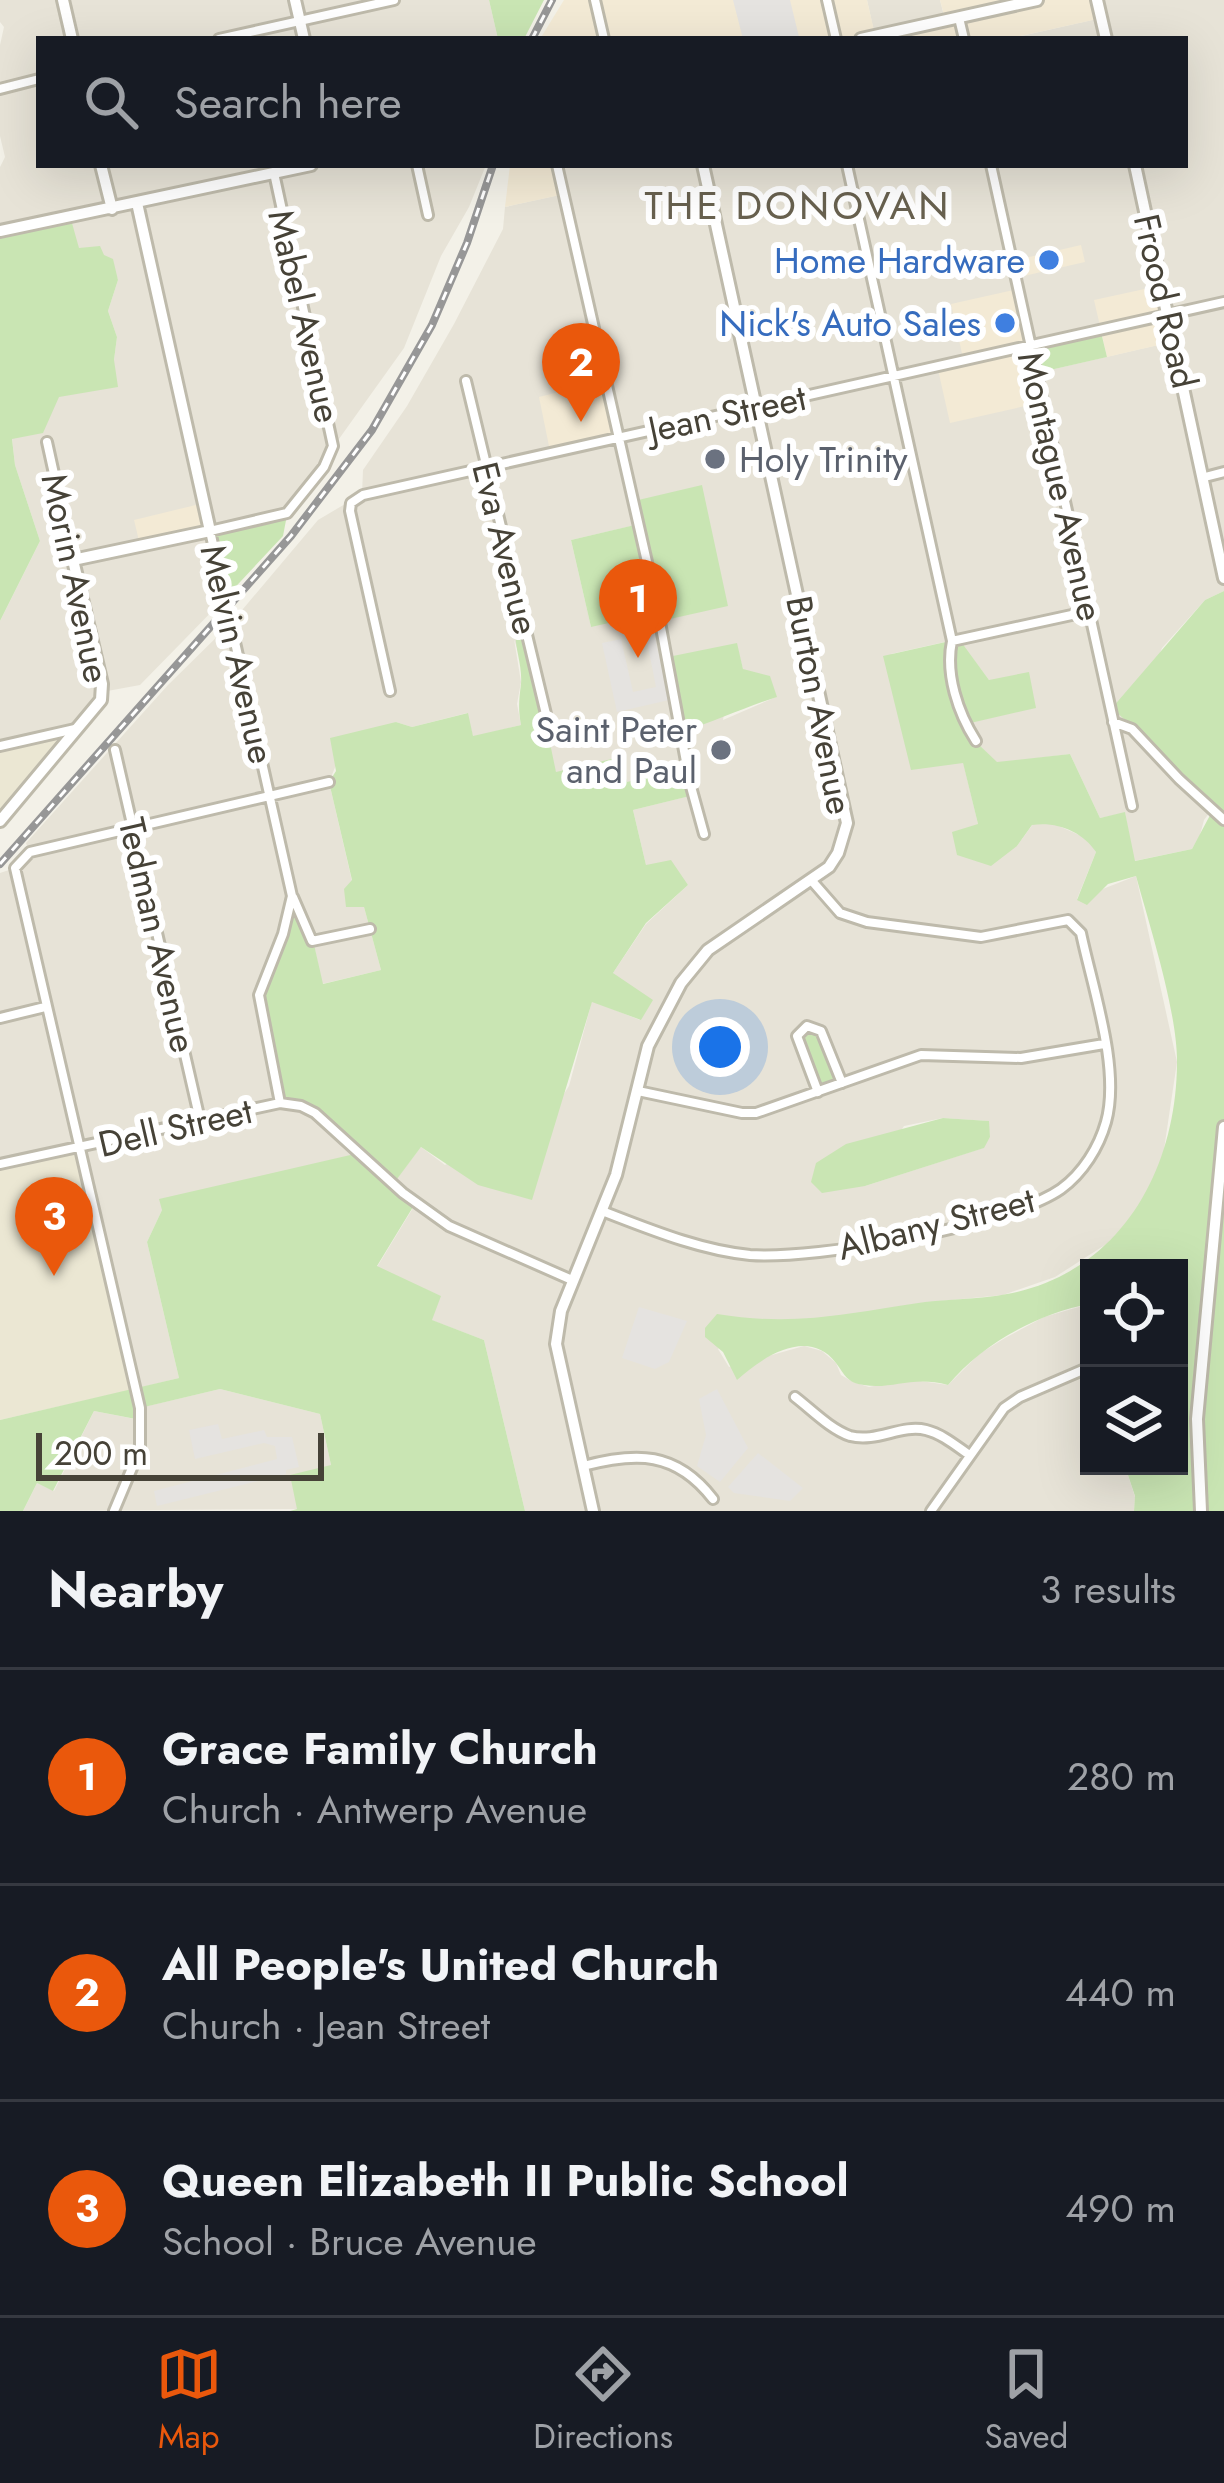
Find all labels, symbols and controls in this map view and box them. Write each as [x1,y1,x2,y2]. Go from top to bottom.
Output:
search box [36,36,1188,168]
icon: search [78,69,144,135]
text: Search here [174,70,402,135]
district label: THE DONOVAN [644,177,952,234]
street label: Mabel Avenue [255,205,355,427]
street label: Frood Road [1121,209,1211,393]
place label: Home Hardware [774,234,1025,286]
marker: Home Hardware [1036,247,1062,273]
place label: Nick's Auto Sales [719,297,981,349]
marker: Nick's Auto Sales [992,310,1018,336]
pin: 2 [542,323,620,422]
street label: Montague Avenue [1005,346,1117,626]
street label: Jean Street [639,371,811,456]
place label: Holy Trinity [739,433,908,485]
marker: Holy Trinity [702,446,728,472]
street label: Eva Avenue [459,456,553,640]
street label: Morin Avenue [28,469,124,687]
street label: Melvin Avenue [188,539,288,769]
pin: 1 [599,559,677,658]
street label: Burton Avenue [773,591,867,819]
place label: Saint Peter and Paul [536,703,698,796]
marker: Saint Peter and Paul [708,737,734,763]
street label: Tedman Avenue [106,813,210,1057]
your location [690,1017,750,1077]
street label: Dell Street [93,1084,257,1170]
street label: Albany Street [832,1173,1040,1273]
pin: 3 [15,1177,93,1276]
map controls [1080,1259,1188,1475]
button: locate [1080,1259,1188,1367]
button: layers [1080,1367,1188,1475]
scale bar [36,1427,324,1480]
text: 200 m [54,1430,148,1477]
text: Nearby [48,1552,223,1626]
text: 3 results [1040,1561,1176,1618]
text: Grace Family Church [162,1716,598,1781]
text: 1 [77,1748,97,1805]
text: 280 m [1067,1748,1176,1805]
text: Church · Antwerp Avenue [162,1781,587,1838]
text: All People's United Church [162,1932,719,1997]
text: 2 [74,1964,100,2021]
text: 440 m [1065,1964,1176,2021]
text: Church · Jean Street [162,1997,490,2054]
text: Queen Elizabeth II Public School [162,2148,849,2213]
text: 3 [75,2180,99,2237]
text: 490 m [1065,2180,1176,2237]
text: School · Bruce Avenue [162,2213,537,2270]
tab: Map [156,2341,222,2460]
tab: Directions [533,2341,673,2460]
tab: Saved [985,2341,1068,2460]

